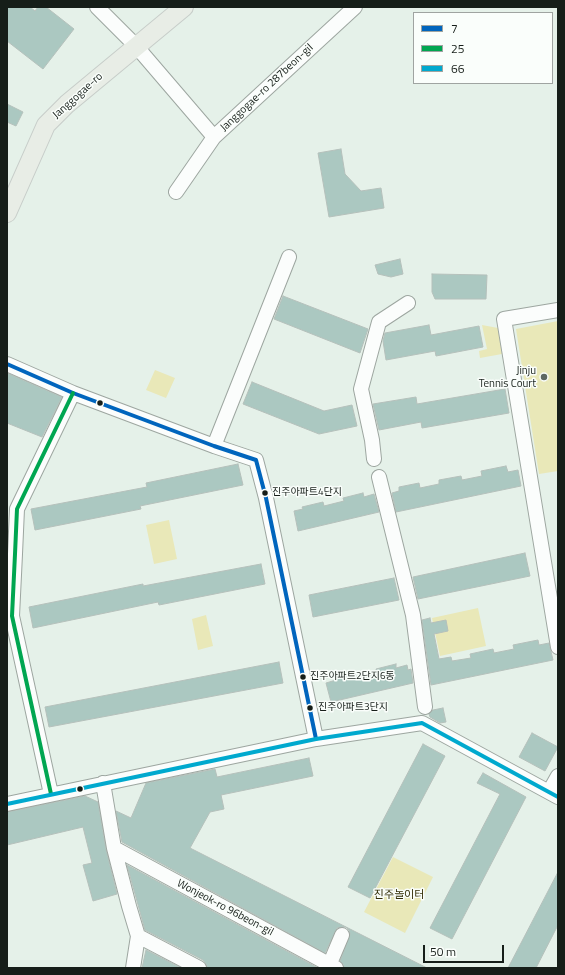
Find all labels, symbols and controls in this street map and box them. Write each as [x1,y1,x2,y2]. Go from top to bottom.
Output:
legend [413,12,553,84]
text: 7 [451,19,458,38]
text: 25 [451,39,464,58]
street label: Janggogae-ro 287beon-gil [218,42,316,134]
text: 66 [451,59,464,78]
street label: Janggogae-ro [50,70,106,122]
place label: Jinju Tennis Court [479,364,536,390]
marker: Jinju Tennis Court [539,372,549,382]
unlabelled marker [95,398,105,408]
place label: 진주아파트4단지 [272,487,342,499]
marker: 진주아파트4단지 [260,488,270,498]
place label: 진주아파트2단지6동 [310,671,395,683]
marker: 진주아파트2단지6동 [298,672,308,682]
place label: 진주아파트3단지 [318,702,388,714]
marker: 진주아파트3단지 [305,703,315,713]
unlabelled marker [75,784,85,794]
street label: Wonjeok-ro 96beon-gil [174,877,276,939]
park label: 진주놀이터 [374,888,424,902]
scale bar [425,937,506,963]
text: 50 m [430,942,456,961]

